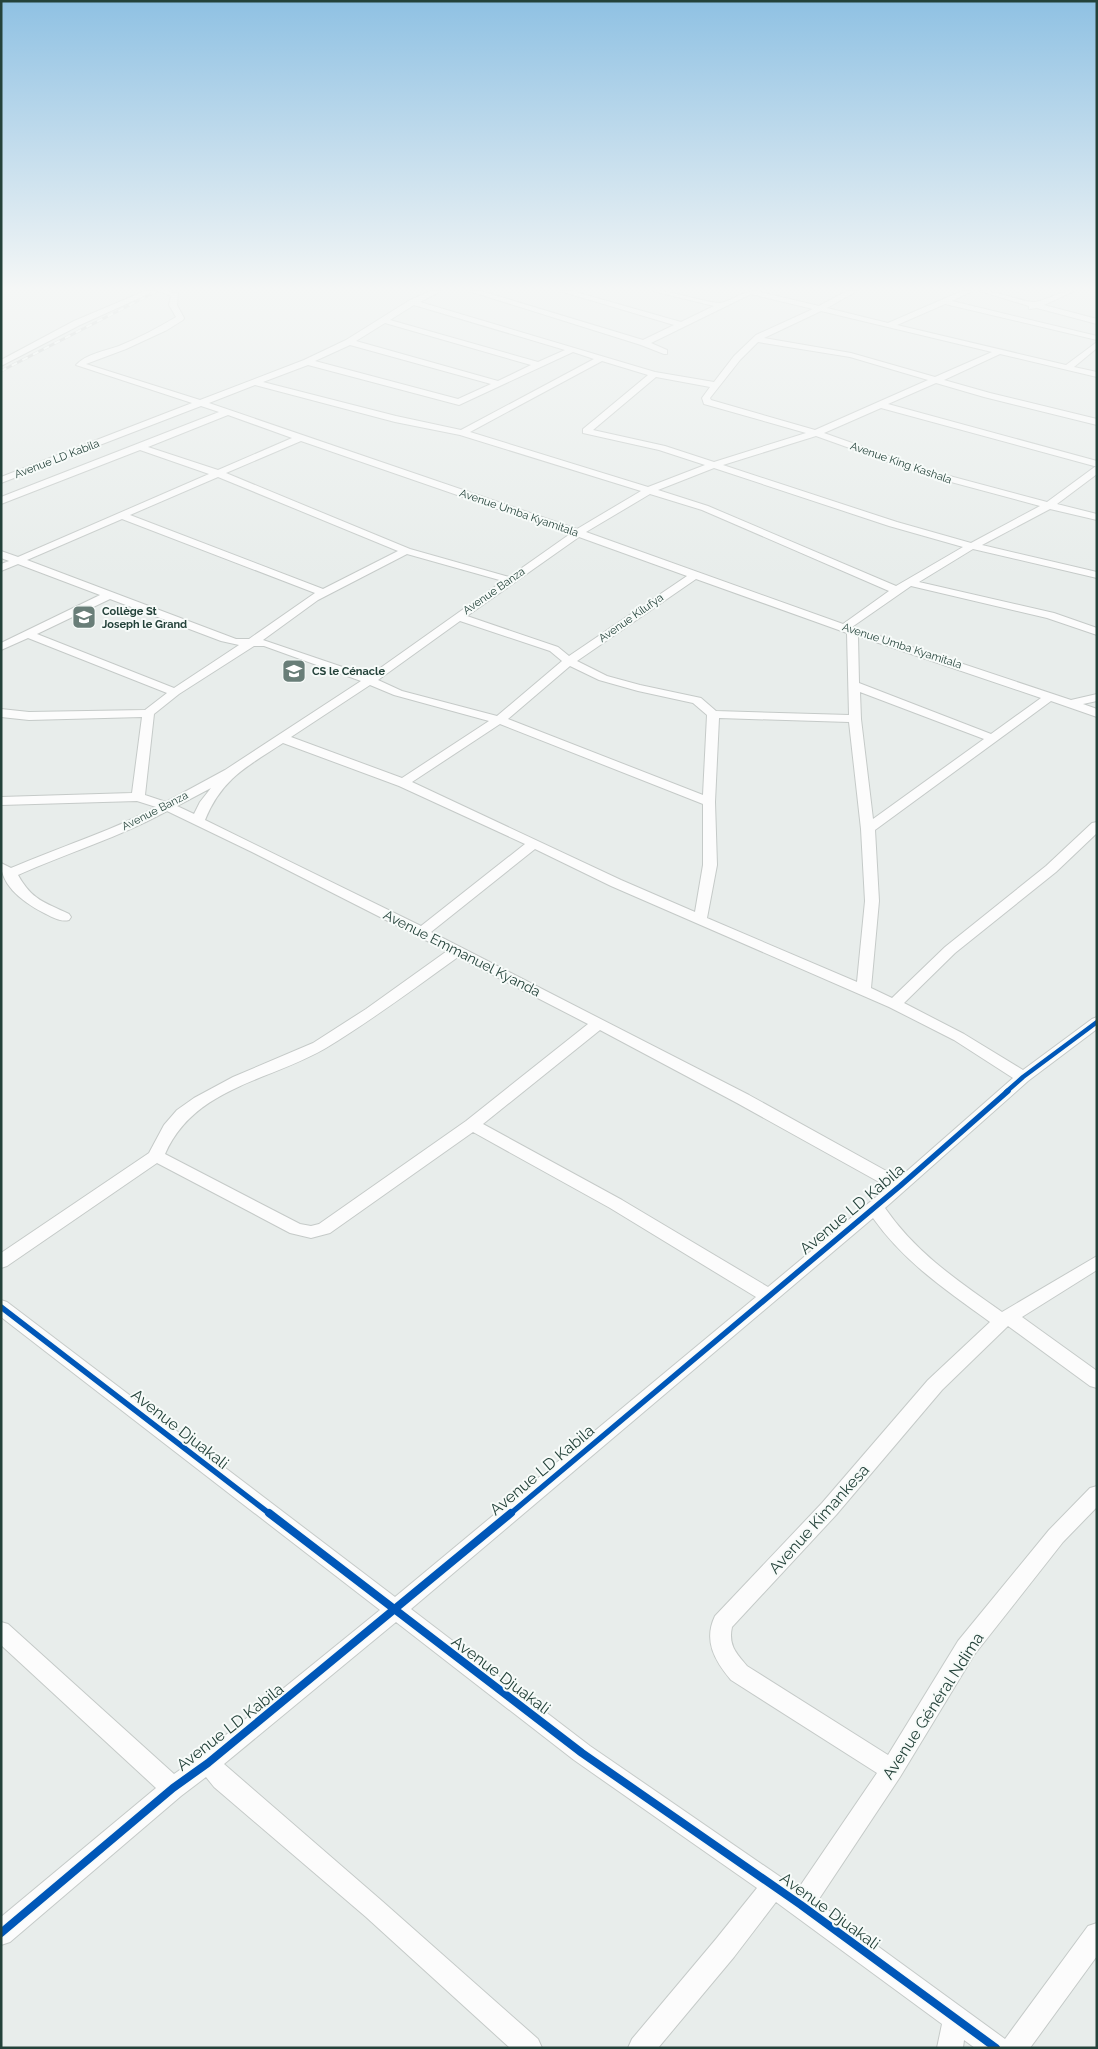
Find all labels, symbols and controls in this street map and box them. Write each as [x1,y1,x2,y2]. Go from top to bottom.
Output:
street label: Avenue LD Kabila [13,437,101,481]
street label: Avenue King Kashala [848,439,954,487]
street label: Avenue Umba Kyamitala [458,487,580,539]
street label: Avenue Banza [461,565,527,617]
street label: Avenue Kilufya [596,591,666,645]
school or university icon: Collège St Joseph le Grand [71,604,97,630]
place label: Collège St Joseph le Grand [102,605,187,631]
street label: Avenue Umba Kyamitala [841,621,963,671]
school or university icon: CS le Cénacle [281,658,307,684]
place label: CS le Cénacle [312,665,385,678]
street label: Avenue Banza [120,789,190,833]
street label: Avenue Emmanuel Kyanda [381,906,543,1000]
street label: Avenue LD Kabila [796,1160,908,1258]
street label: Avenue Djuakali [127,1385,233,1473]
street label: Avenue LD Kabila [486,1421,598,1519]
street label: Avenue Kimankesa [765,1460,873,1578]
street label: Avenue Général Ndima [878,1629,988,1783]
street label: Avenue Djuakali [448,1632,554,1718]
street label: Avenue LD Kabila [173,1679,287,1775]
street label: Avenue Djuakali [776,1868,884,1954]

